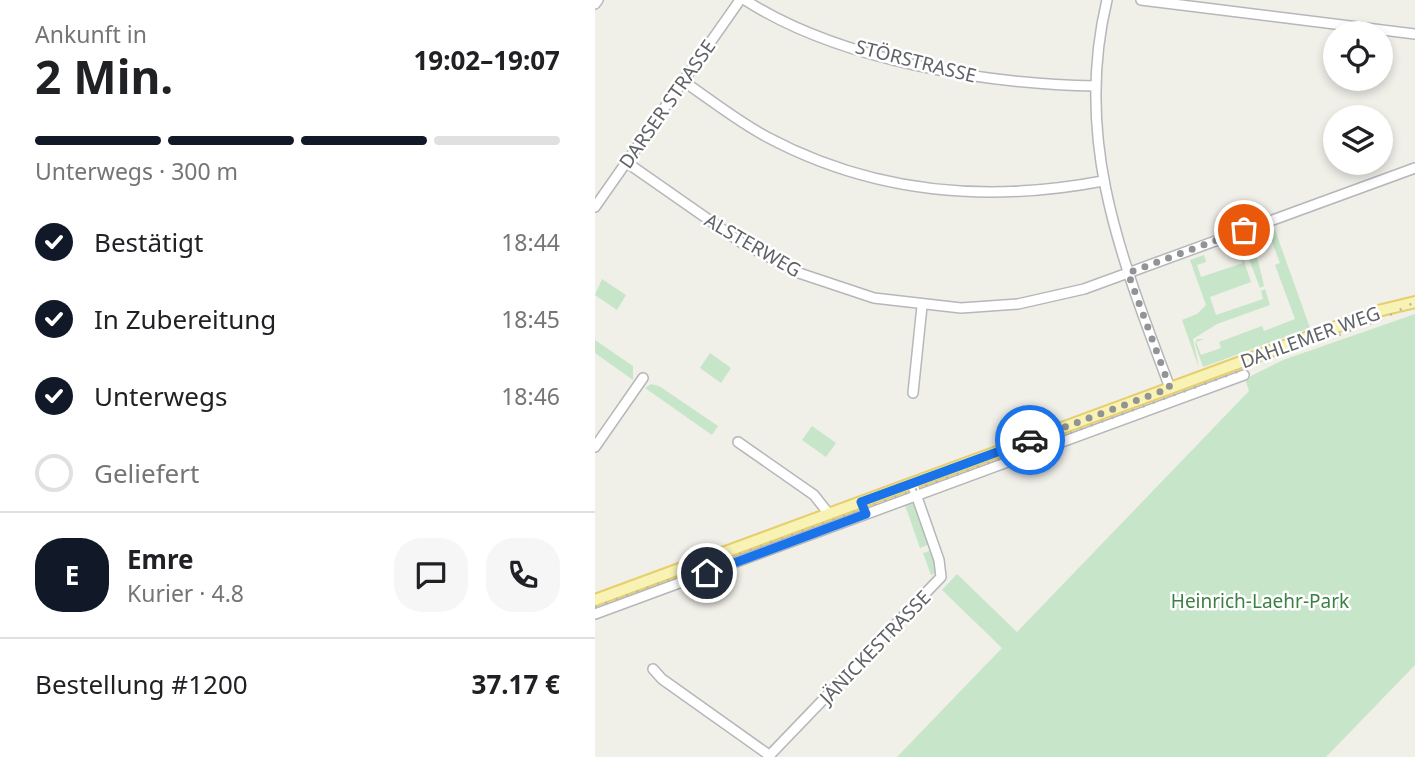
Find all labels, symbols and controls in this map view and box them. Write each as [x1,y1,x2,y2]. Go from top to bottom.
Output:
text: Ankunft in [35,18,147,50]
map controls [1323,21,1393,175]
button: locate [1323,21,1393,91]
street label: STÖRSTRASSE [853,33,979,89]
street label: DARSER STRASSE [613,34,721,174]
text: 19:02–19:07 [413,42,560,78]
text: 2 Min. [35,45,173,107]
button: layers [1323,105,1393,175]
text: Unterwegs · 300 m [35,155,238,187]
pin [1214,200,1274,260]
street label: ALSTERWEG [700,207,806,283]
icon: bag [1225,211,1263,249]
icon: check [35,223,73,261]
text: Bestätigt [94,224,203,260]
text: 18:44 [501,226,560,258]
icon: check [35,300,73,338]
street label: DAHLEMER WEG [1237,300,1383,374]
text: In Zubereitung [94,301,276,337]
text: 18:45 [501,303,560,335]
icon: check [35,377,73,415]
text: Unterwegs [94,378,227,414]
text: 18:46 [501,380,560,412]
courier [995,405,1065,475]
icon: car [1011,421,1049,459]
text: Geliefert [94,455,199,491]
button: chat [394,538,468,612]
button: phone [486,538,560,612]
text: Emre [127,541,194,577]
pin [677,543,737,603]
icon: home [688,554,726,592]
text: E [65,557,79,593]
text: Kurier · 4.8 [127,577,244,609]
street label: JÄNICKESTRASSE [813,584,936,711]
park label: Heinrich-Laehr-Park [1171,588,1349,614]
text: Bestellung #1200 [35,666,248,702]
text: 37.17 € [472,666,560,702]

